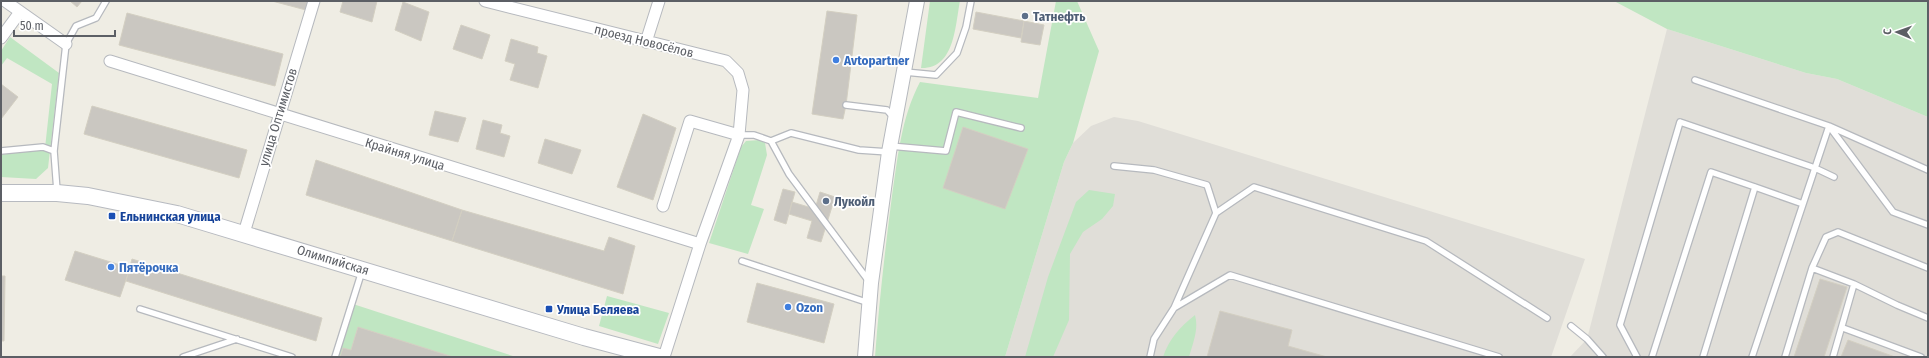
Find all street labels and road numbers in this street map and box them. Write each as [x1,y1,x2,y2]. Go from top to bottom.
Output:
street label: проезд Новосёлов [593,21,695,61]
street label: улица Оптимистов [256,66,300,168]
street label: Крайняя улица [363,135,447,173]
street label: Олимпийская [295,242,371,278]

